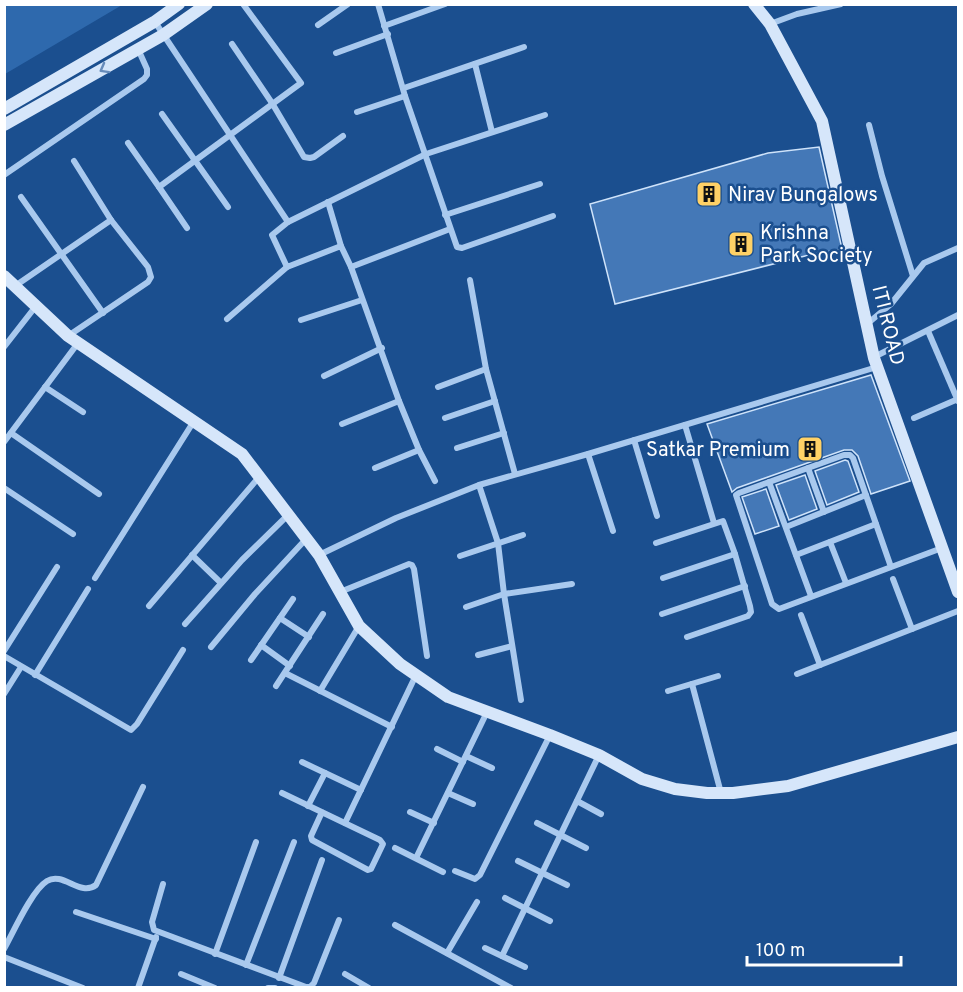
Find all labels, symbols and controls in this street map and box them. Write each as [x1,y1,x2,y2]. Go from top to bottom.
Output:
one-way arrow [100,62,110,73]
building icon: Nirav Bungalows [694,179,724,209]
place label: Nirav Bungalows [728,183,878,209]
place label: Krishna Park Society [760,221,873,270]
building icon: Krishna Park Society [726,229,756,259]
street label: ITI ROAD [865,283,910,368]
building icon: Satkar Premium [795,434,825,464]
place label: Satkar Premium [646,438,790,464]
scale bar [747,929,902,967]
text: 100 m [756,940,805,963]

